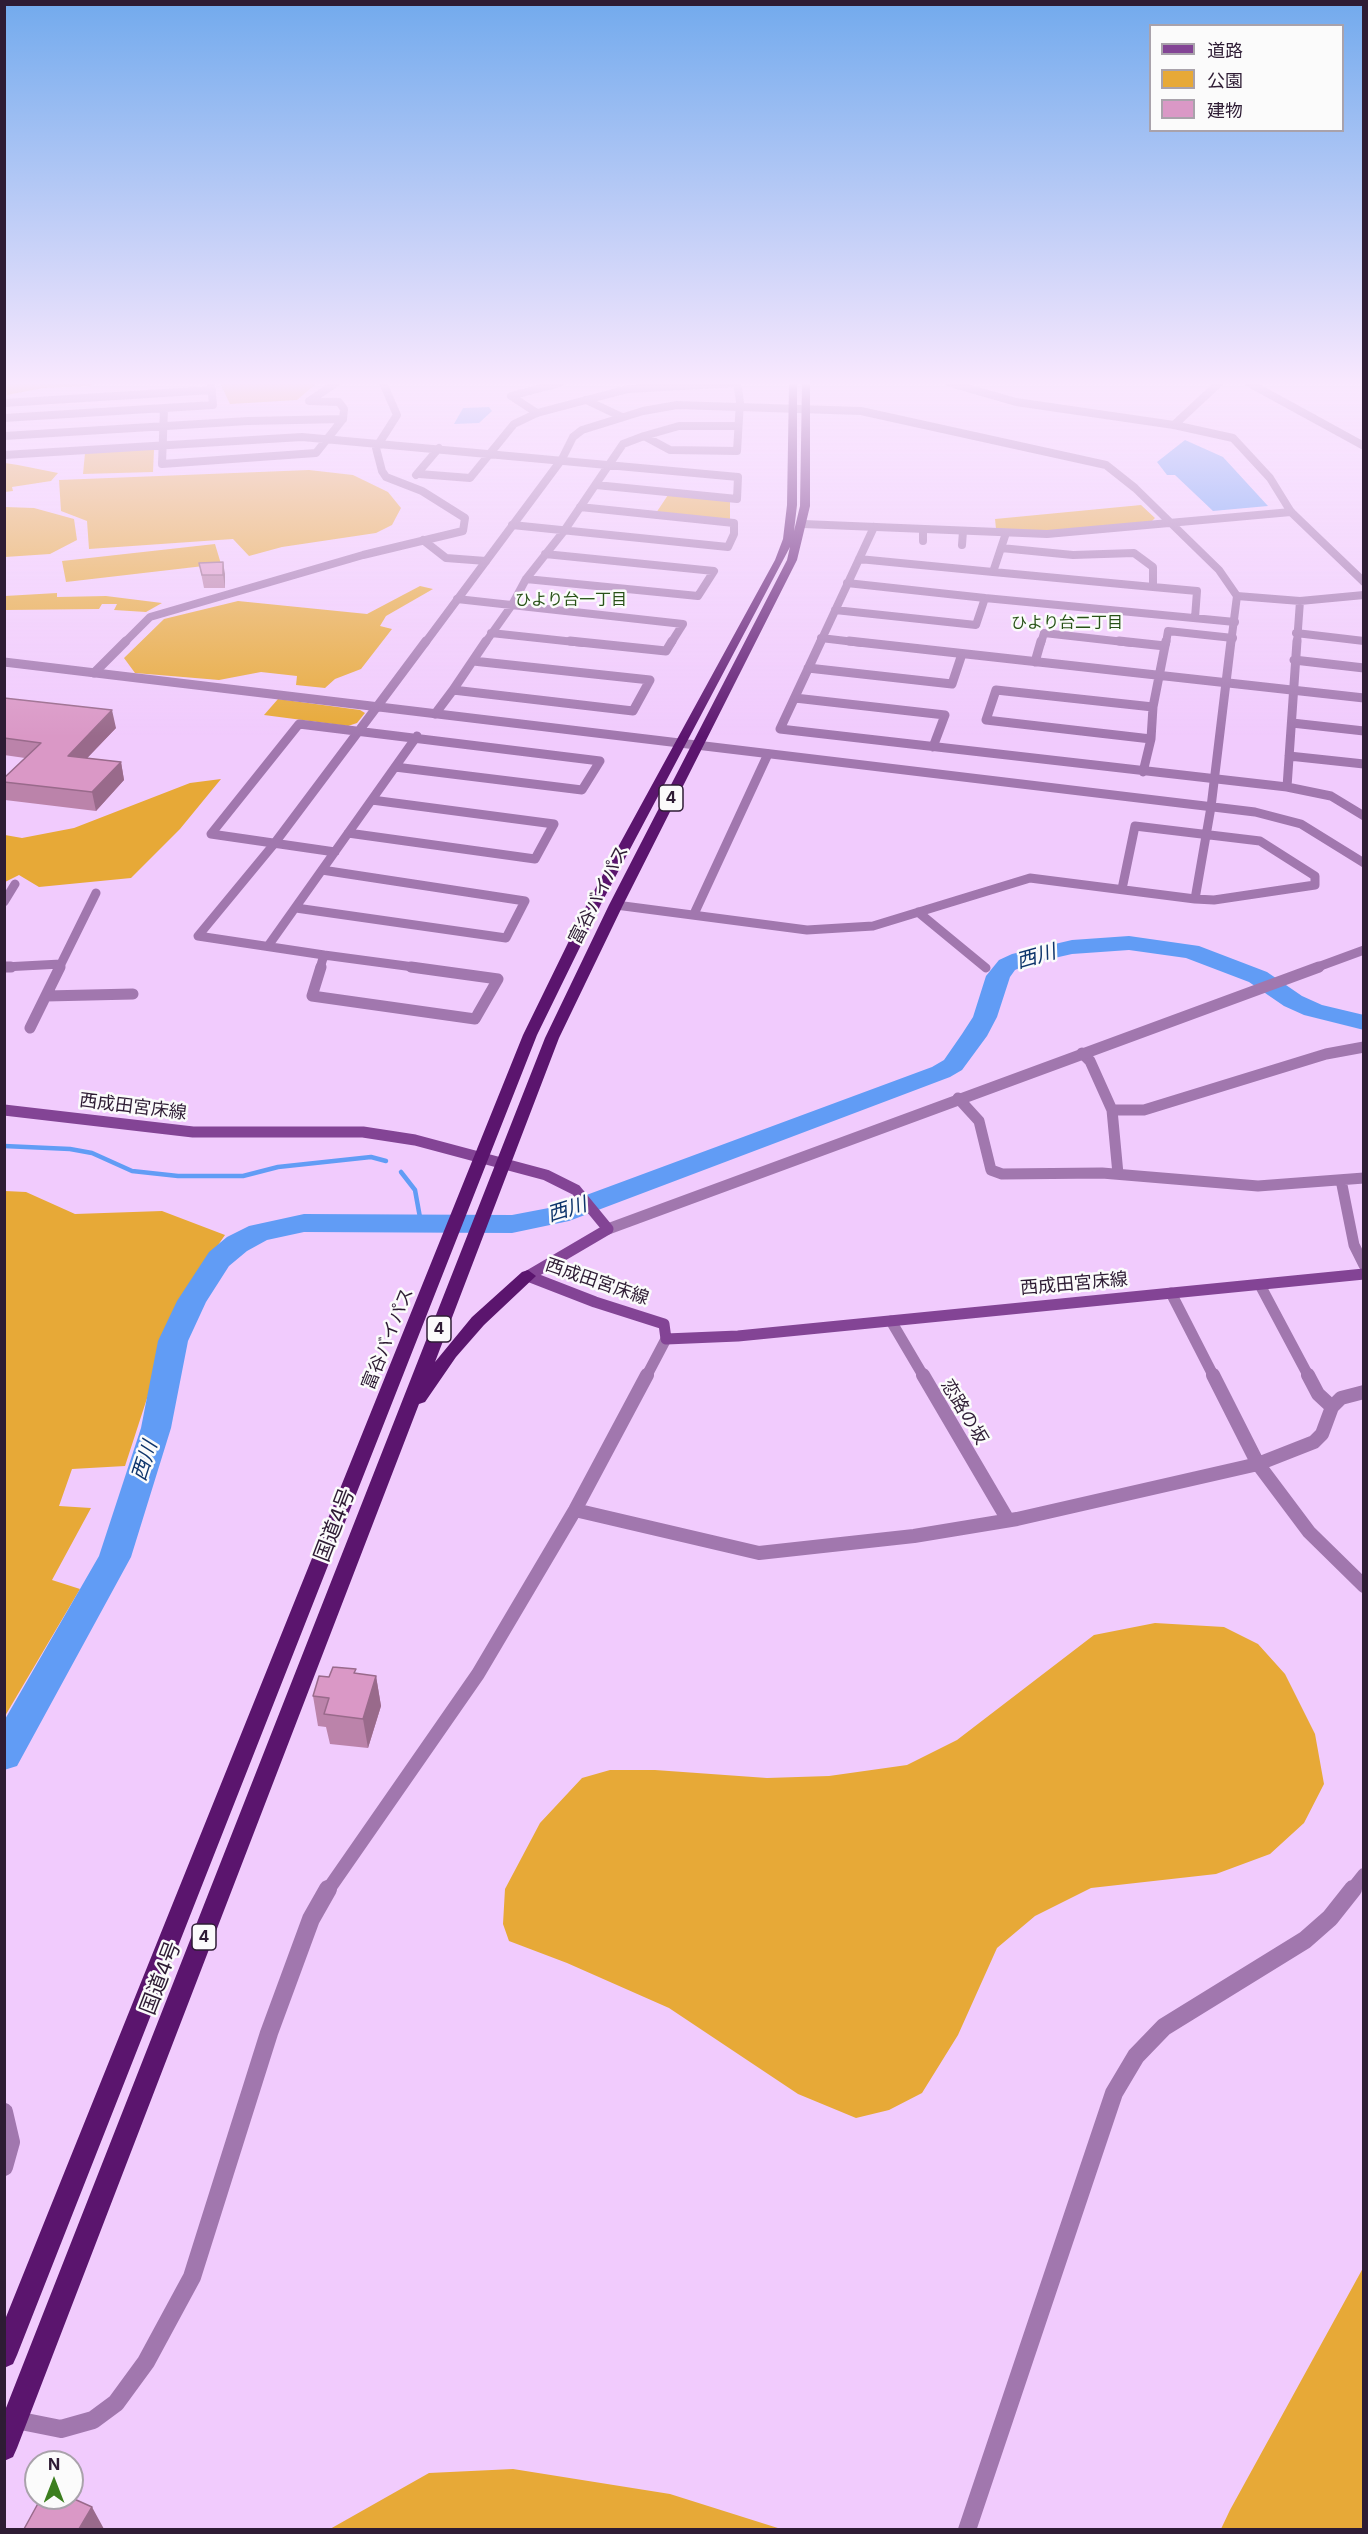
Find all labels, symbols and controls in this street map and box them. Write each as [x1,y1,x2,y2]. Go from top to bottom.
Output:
legend [1149,24,1344,132]
text: 道路 [1207,40,1243,61]
text: 公園 [1207,70,1243,91]
text: 建物 [1207,100,1243,121]
district label: ひより台一丁目 [515,590,627,610]
district label: ひより台二丁目 [1011,613,1123,633]
road number: 4 [659,785,683,811]
street label: 富谷バイパス [565,842,633,948]
water label: 西川 [1013,940,1059,974]
street label: 西成田宮床線 [78,1090,188,1124]
water label: 西川 [544,1193,590,1227]
street label: 西成田宮床線 [542,1254,652,1310]
street label: 西成田宮床線 [1019,1269,1129,1299]
street label: 富谷バイパス [358,1285,418,1393]
road number: 4 [427,1316,451,1342]
street label: 恋路の坂 [936,1376,992,1448]
water label: 西川 [127,1438,163,1484]
street label: 国道4号 [310,1485,360,1565]
road number: 4 [192,1924,216,1950]
street label: 国道4号 [136,1938,186,2018]
north arrow [24,2450,84,2510]
text: N [48,2454,60,2474]

